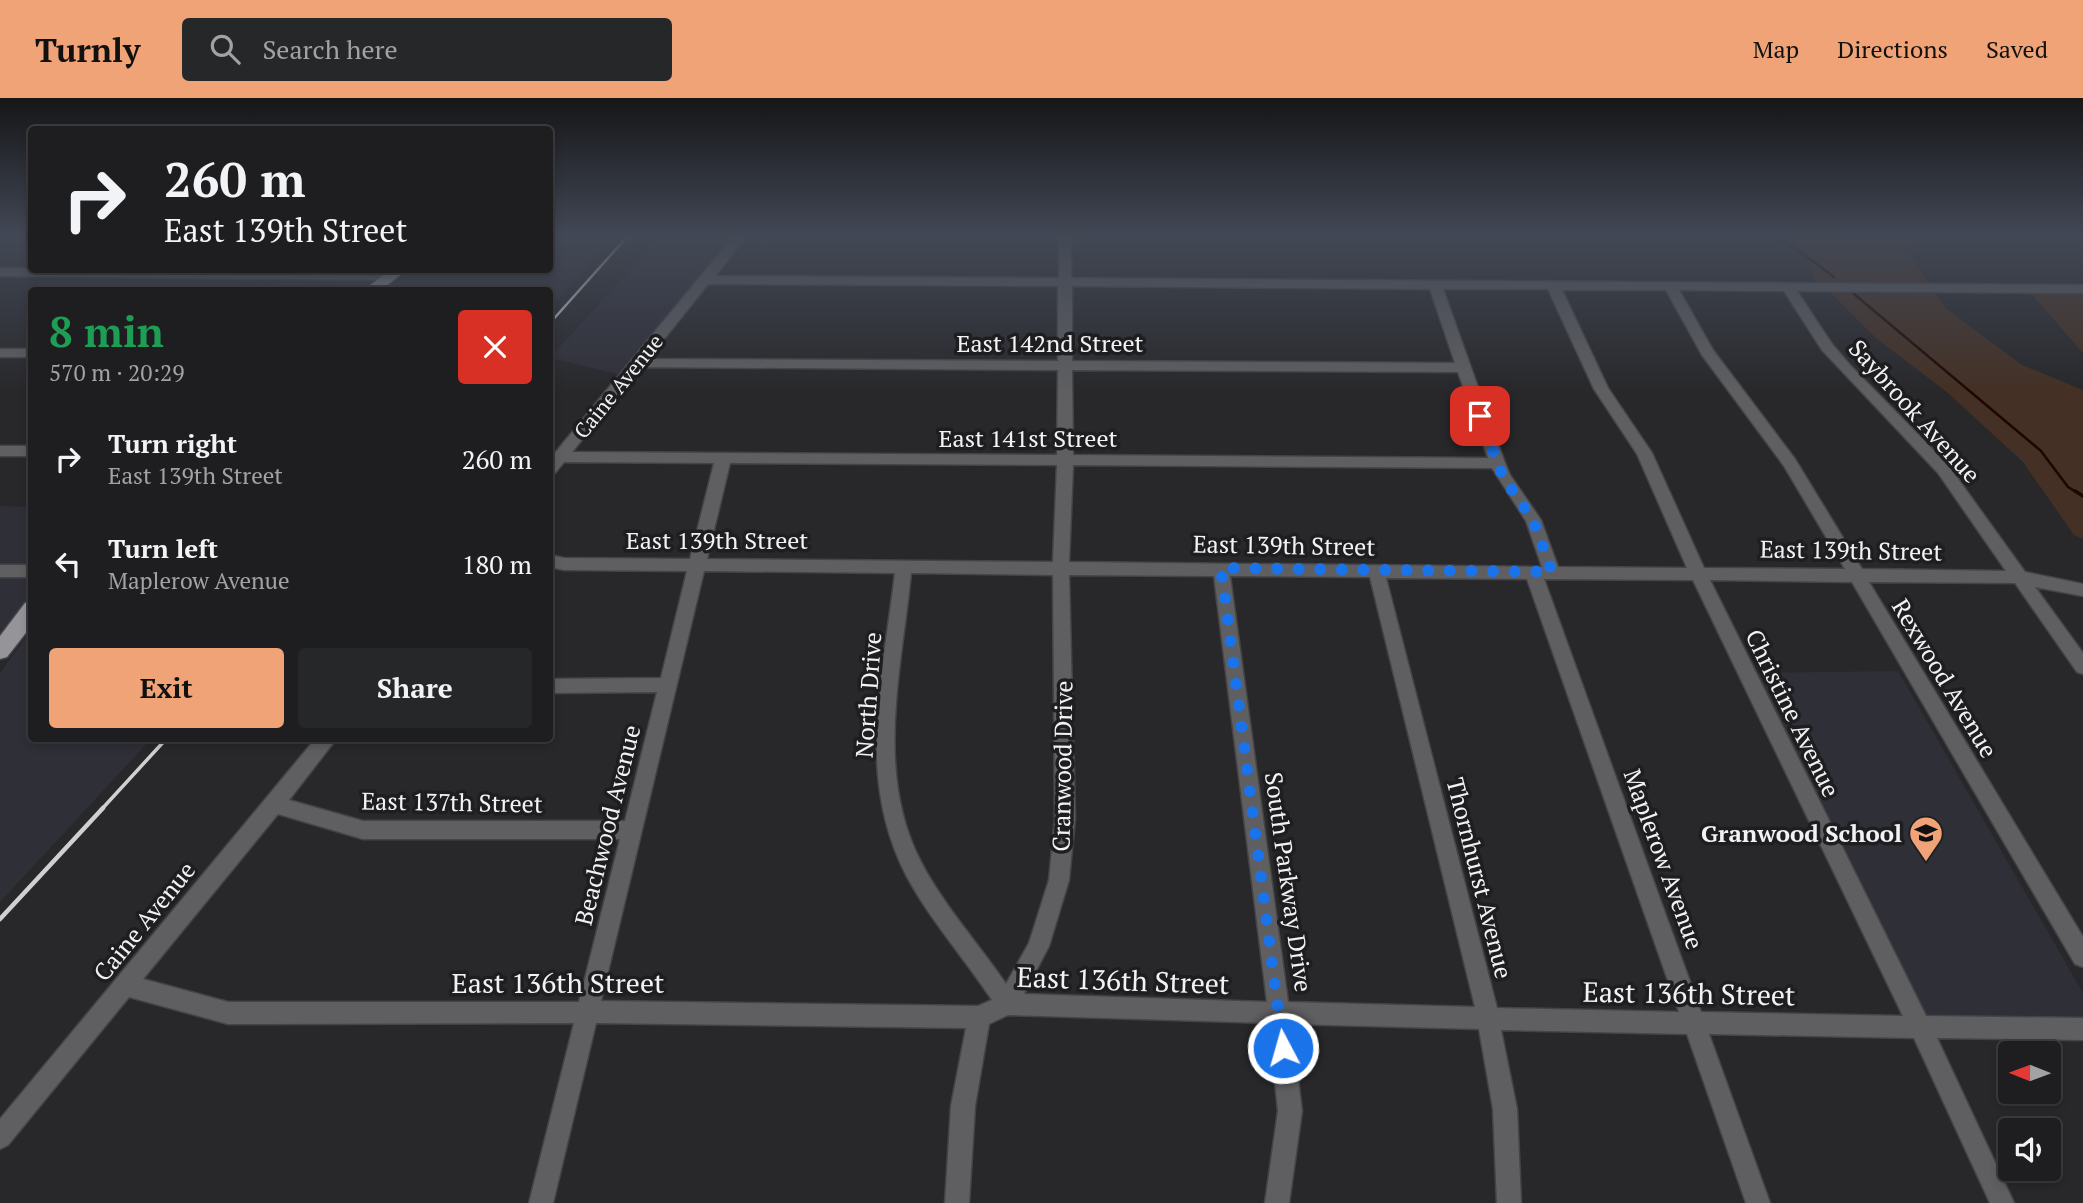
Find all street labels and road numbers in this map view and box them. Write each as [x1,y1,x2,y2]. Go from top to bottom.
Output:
street label: East 142nd Street [956,327,1144,359]
street label: Caine Avenue [567,328,669,444]
street label: Saybrook Avenue [1842,333,1988,489]
street label: East 141st Street [939,422,1117,454]
street label: East 139th Street [626,524,808,556]
street label: East 139th Street [1193,527,1376,563]
street label: East 139th Street [1760,532,1943,568]
street label: Rexwood Avenue [1885,593,2005,763]
street label: Christine Avenue [1739,624,1847,802]
street label: North Drive [848,631,888,759]
street label: Cranwood Drive [1045,680,1079,852]
street label: Beachwood Avenue [567,722,647,928]
street label: Maplerow Avenue [1617,765,1711,953]
street label: South Parkway Drive [1258,770,1320,994]
street label: Thornhurst Avenue [1440,774,1520,982]
street label: East 137th Street [361,784,543,820]
street label: Caine Avenue [86,855,202,987]
street label: East 136th Street [1016,958,1231,1002]
street label: East 136th Street [452,964,665,1001]
street label: East 136th Street [1582,973,1796,1013]

